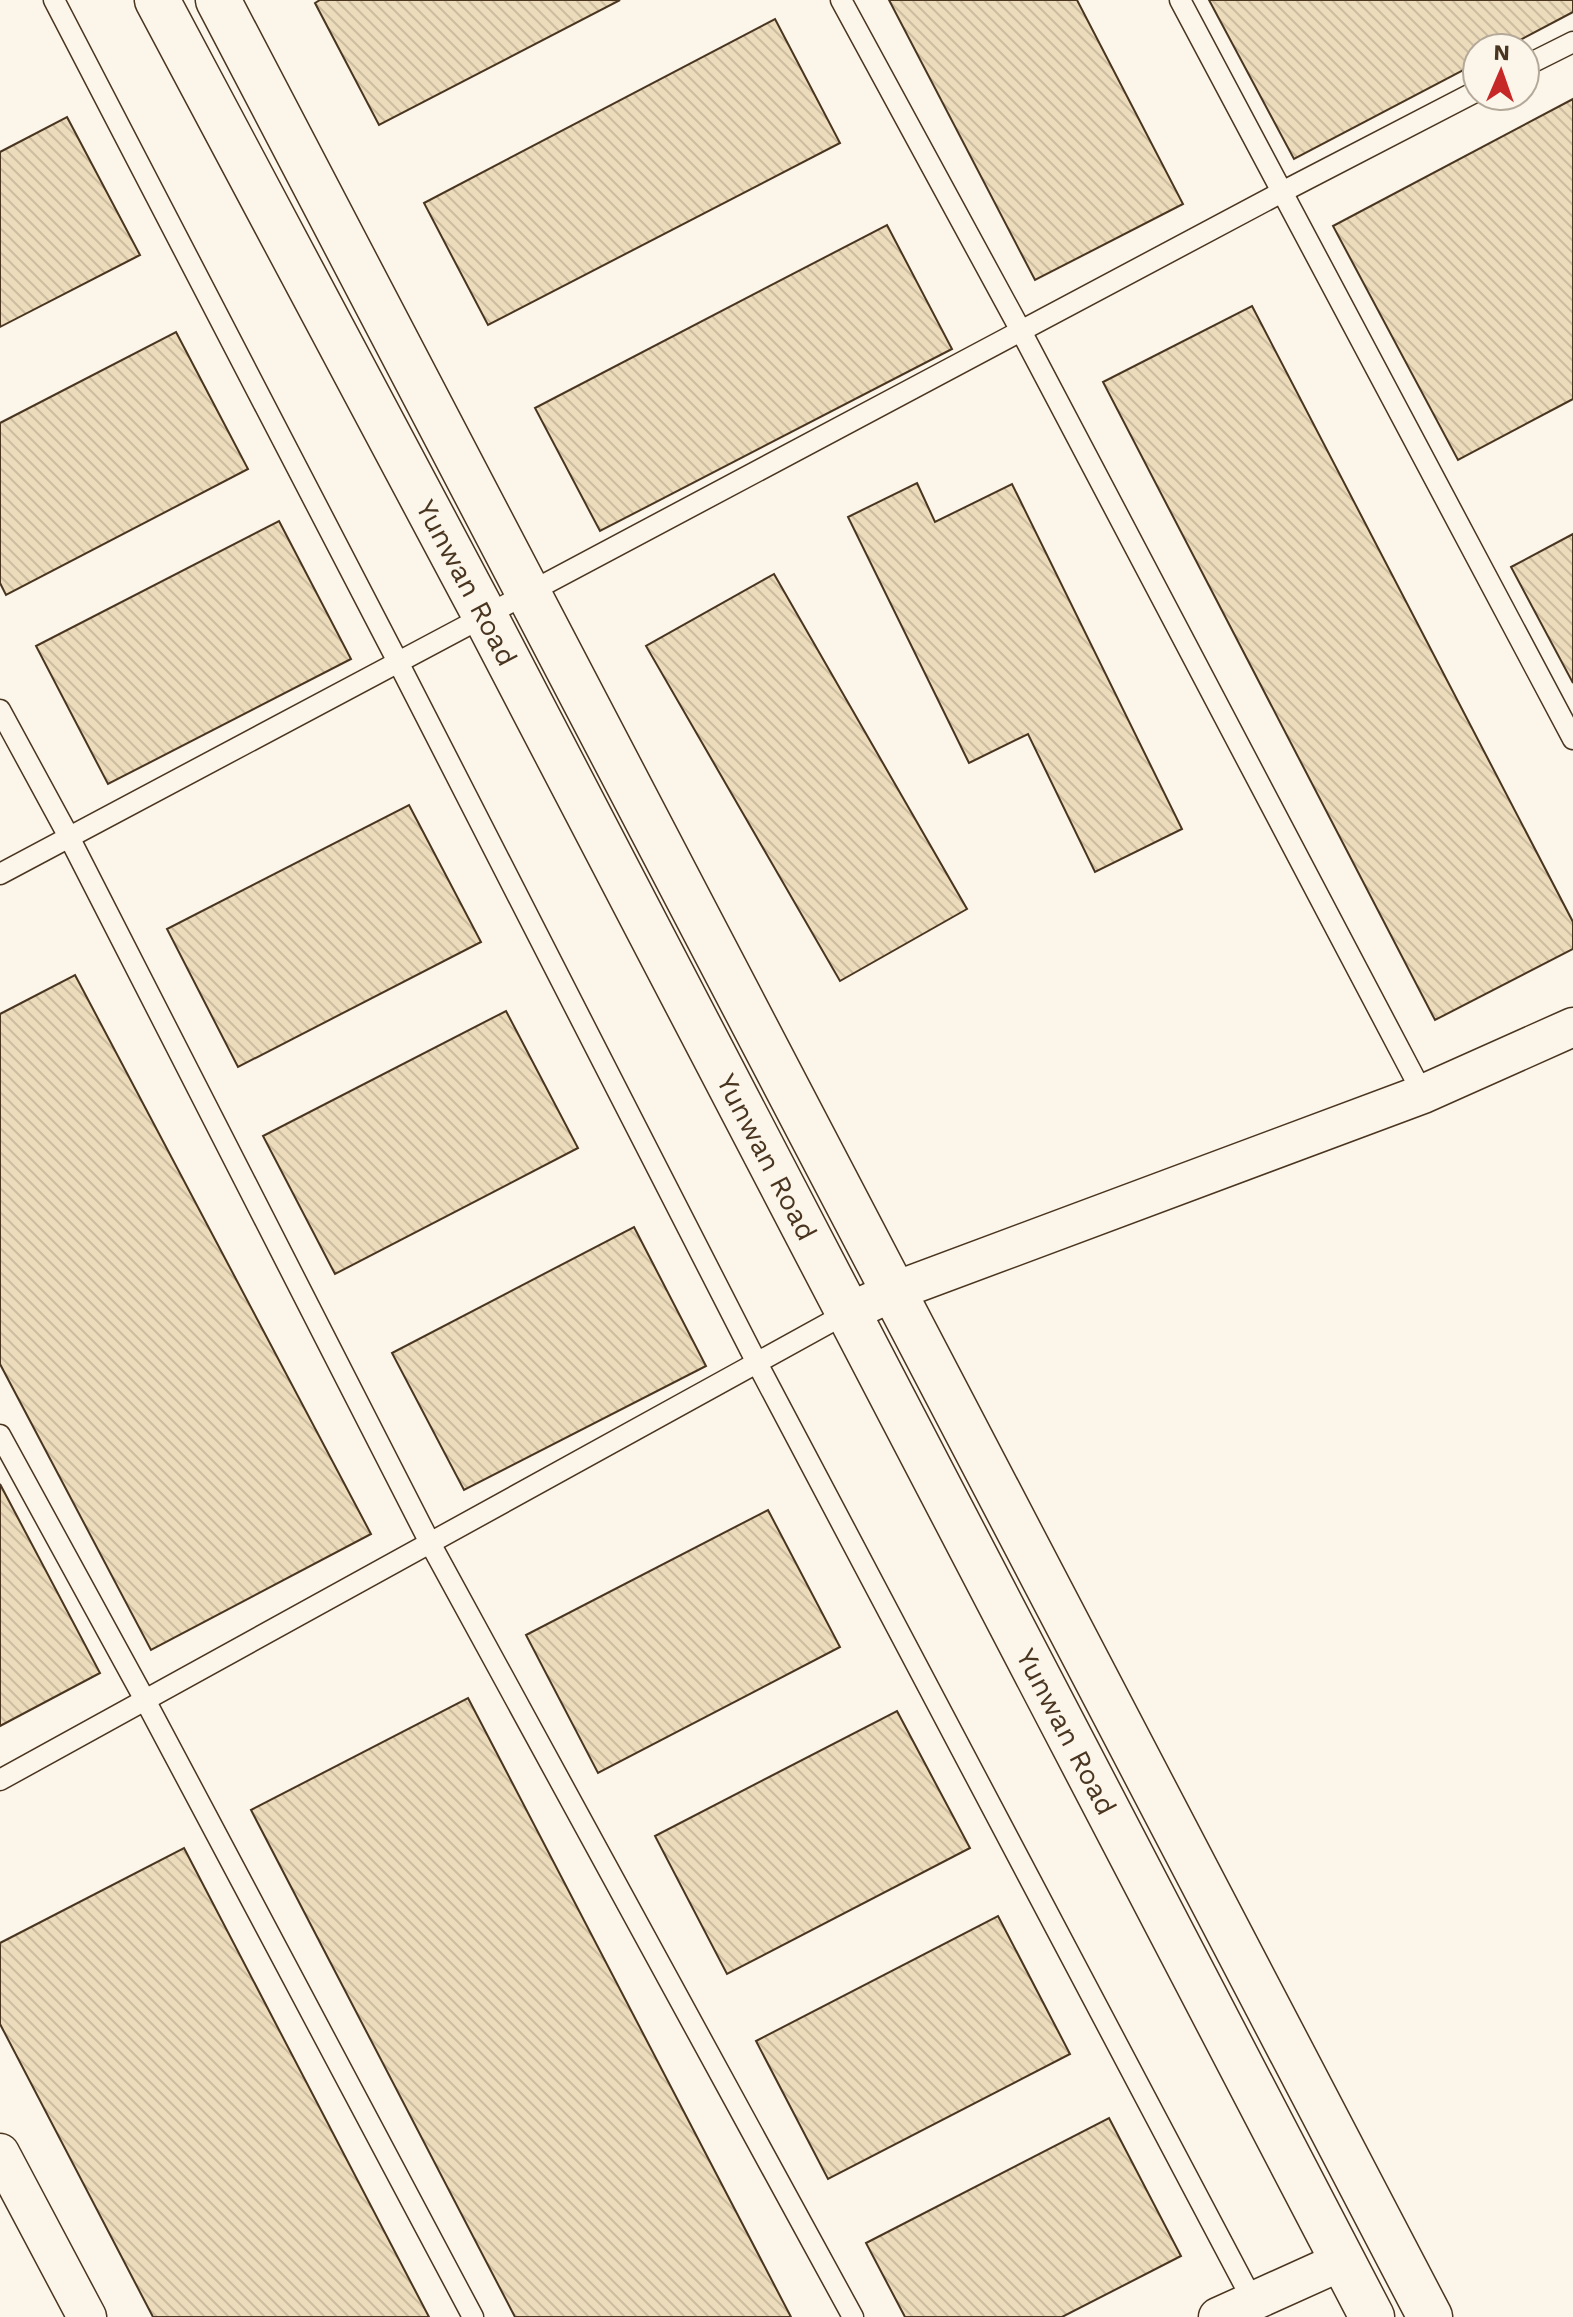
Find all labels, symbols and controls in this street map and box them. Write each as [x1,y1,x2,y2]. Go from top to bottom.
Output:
north arrow [1461,32,1541,112]
text: N [1493,40,1510,65]
street label: Yunwan Road [410,494,524,671]
street label: Yunwan Road [710,1068,824,1246]
street label: Yunwan Road [1010,1643,1124,1820]

